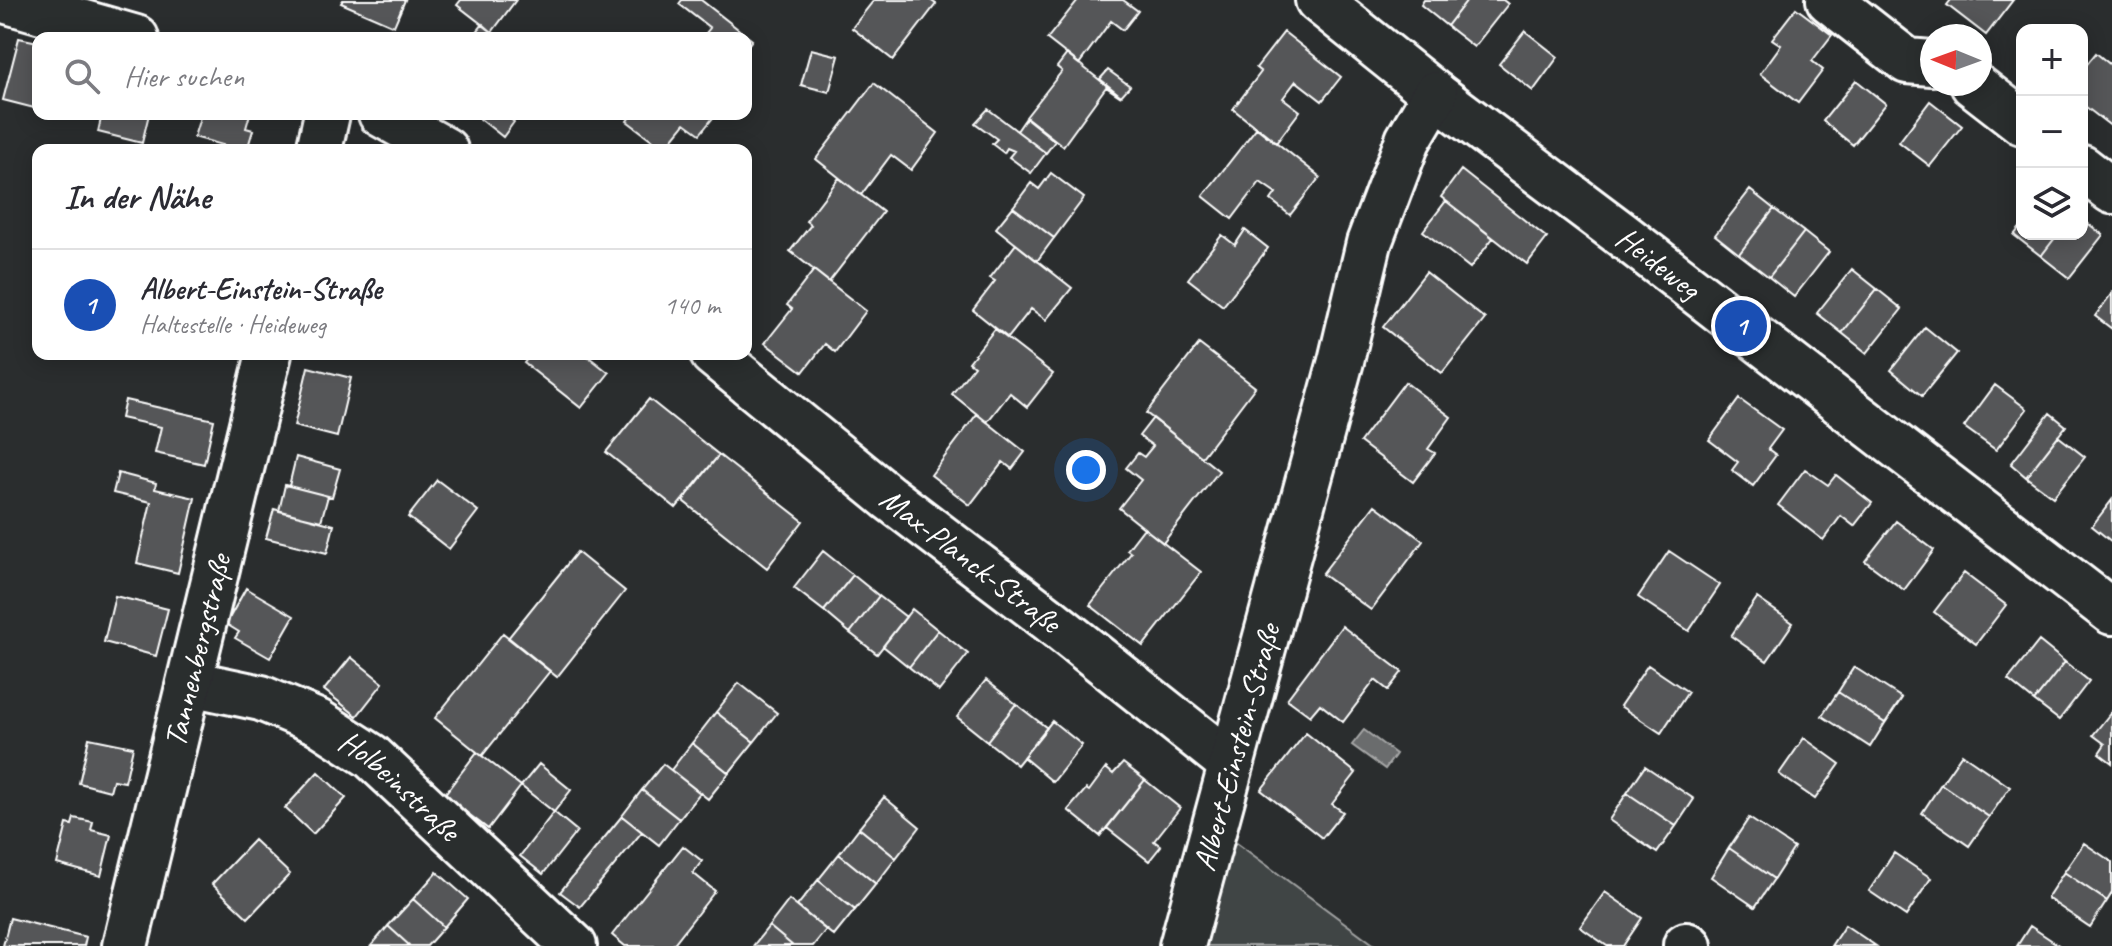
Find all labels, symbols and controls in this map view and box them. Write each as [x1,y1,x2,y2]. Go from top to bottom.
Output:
north arrow [1920,24,1992,96]
map controls [2016,24,2088,240]
button: + [2016,24,2088,96]
search box [32,32,752,120]
icon: search [60,54,104,98]
text: Hier suchen [124,57,244,95]
button: − [2016,96,2088,168]
button: layers [2016,168,2088,240]
text: In der Nähe [64,175,210,218]
street label: Heideweg [1608,217,1710,309]
text: Albert-Einstein-Straße [140,270,382,308]
text: 1 [84,289,96,322]
text: 140 m [664,289,720,322]
pin: 1 [1715,296,1767,356]
text: Haltestelle · Heideweg [140,308,326,341]
your location [1066,450,1106,490]
street label: Max-Planck-Straße [872,478,1072,643]
street label: Tannenbergstraße [154,548,241,751]
street label: Albert-Einstein-Straße [1183,617,1290,875]
street label: Holbeinstraße [331,720,471,852]

